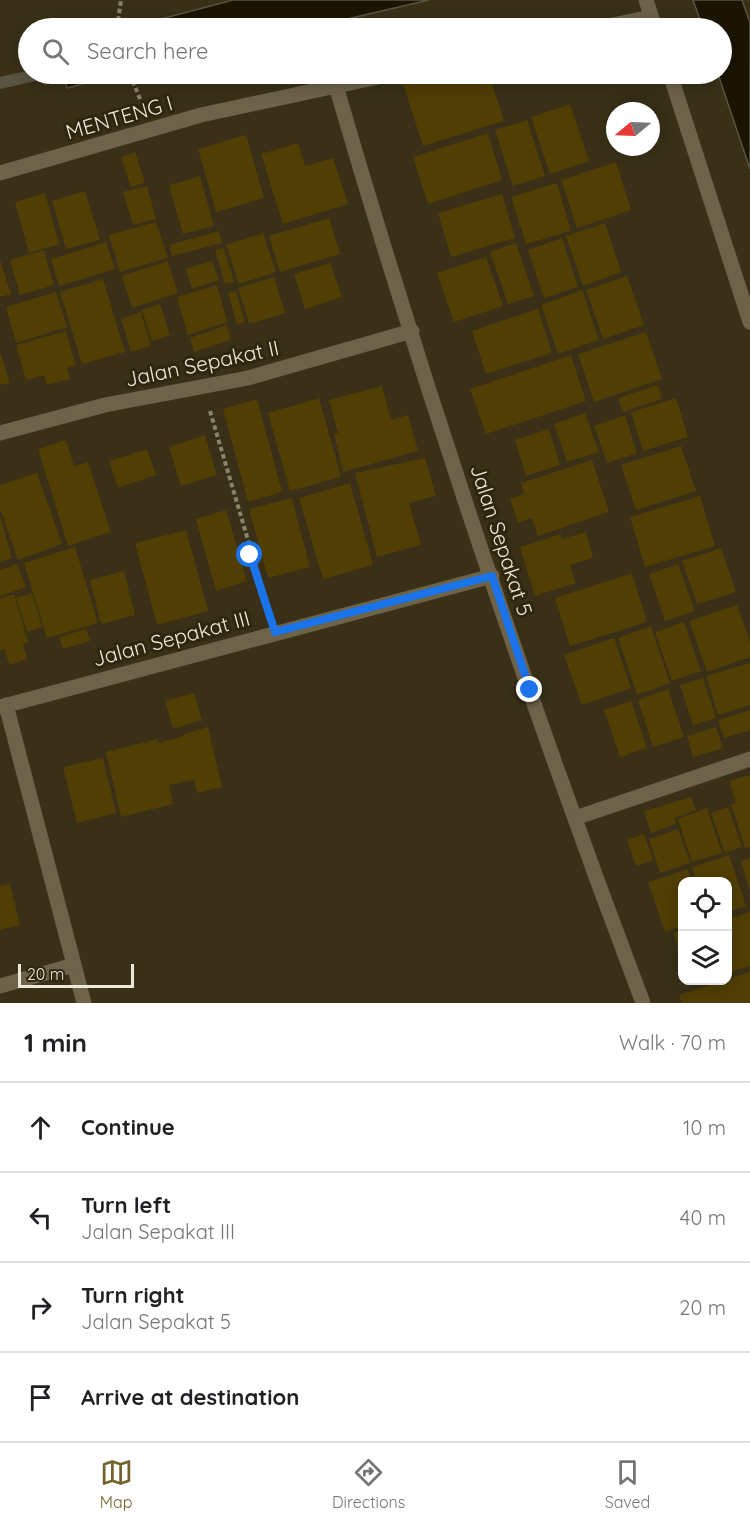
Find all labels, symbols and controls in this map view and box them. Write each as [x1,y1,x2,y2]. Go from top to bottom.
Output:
search box [18,18,732,84]
icon: search [39,35,72,68]
text: Search here [87,37,208,65]
street label: MENTENG I [63,89,175,145]
north arrow [606,102,660,156]
street label: Jalan Sepakat II [123,334,281,392]
street label: Jalan Sepakat 5 [465,461,539,619]
route start [236,541,262,567]
street label: Jalan Sepakat III [90,605,252,671]
route end [516,676,542,702]
map controls [678,877,732,985]
button: locate [678,877,732,931]
button: layers [678,931,732,985]
scale bar [18,961,134,988]
text: 20 m [27,964,64,984]
text: 1 min [24,1026,87,1059]
text: Walk · 70 m [619,1030,726,1055]
icon: ahead [24,1111,57,1144]
text: Continue [81,1113,175,1141]
text: 10 m [683,1115,726,1140]
text: Turn left [81,1191,171,1219]
icon: left [24,1201,57,1234]
text: 40 m [680,1205,726,1230]
text: Jalan Sepakat III [81,1219,235,1244]
text: Turn right [81,1281,185,1309]
icon: right [24,1291,57,1324]
text: 20 m [679,1295,726,1320]
text: Jalan Sepakat 5 [81,1309,231,1334]
icon: arrive [24,1381,57,1414]
text: Arrive at destination [81,1383,299,1411]
tab: Map [100,1456,133,1512]
tab: Directions [332,1456,405,1512]
tab: Saved [605,1456,650,1512]

